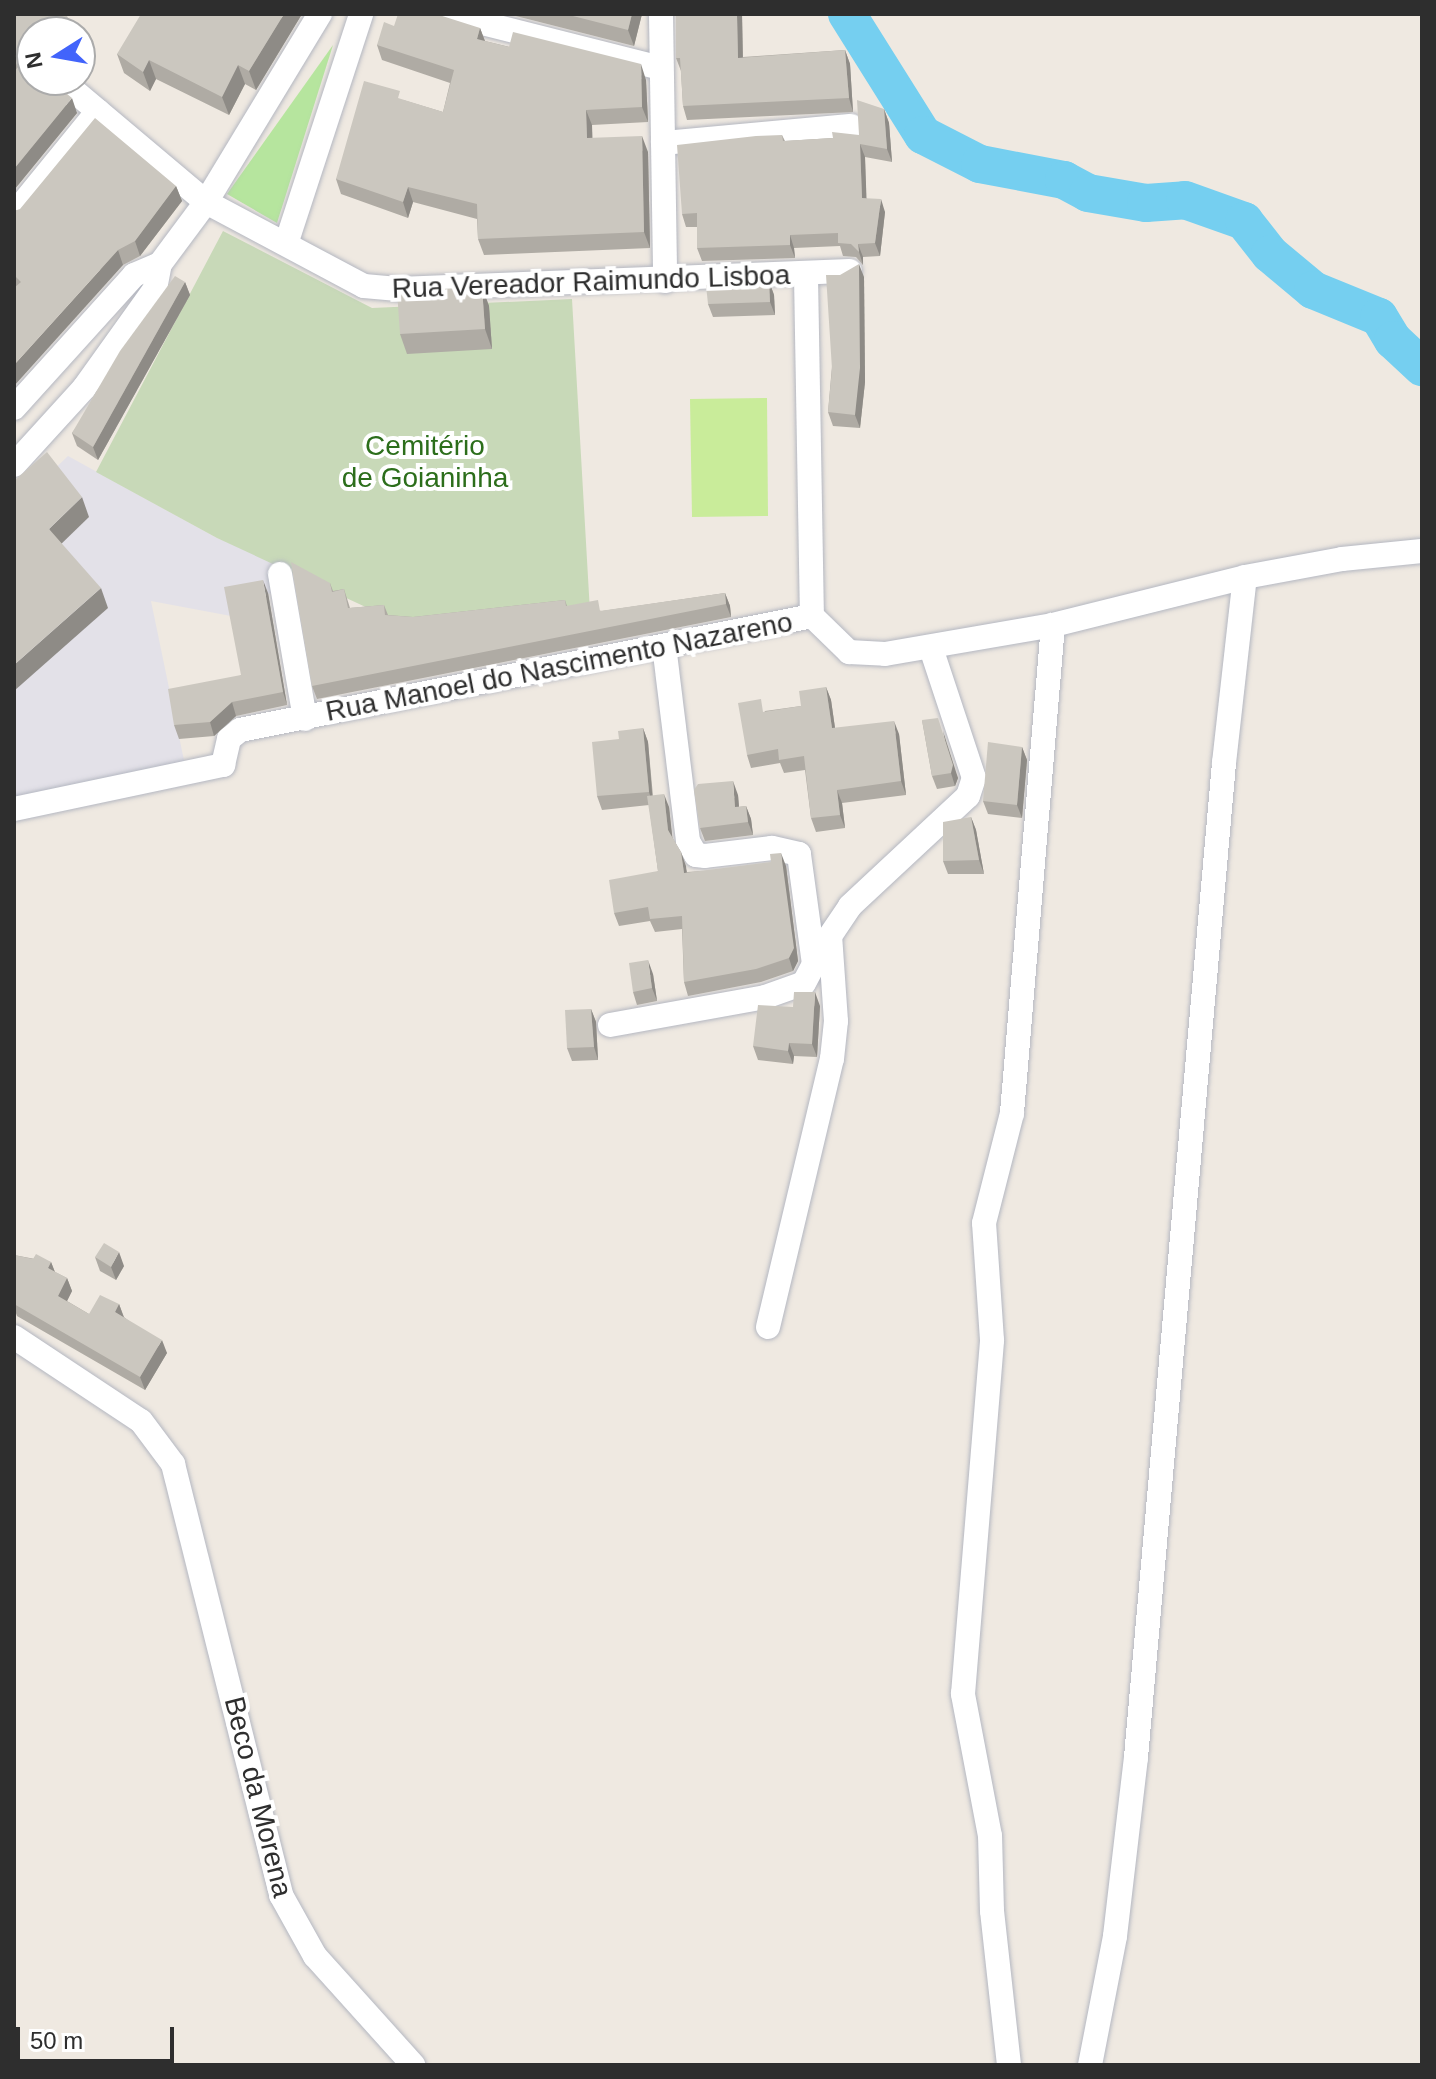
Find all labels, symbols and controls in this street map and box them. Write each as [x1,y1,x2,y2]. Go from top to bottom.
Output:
north arrow [16,16,96,96]
text: N [20,50,48,70]
street label: Rua Vereador Raimundo Lisboa [391,258,791,306]
park label: Cemitério de Goianinha [342,429,508,495]
street label: Rua Manoel do Nascimento Nazareno [323,605,795,729]
street label: Beco da Morena [217,1693,299,1901]
scale bar [20,2011,178,2061]
text: 50 m [30,2027,83,2054]

